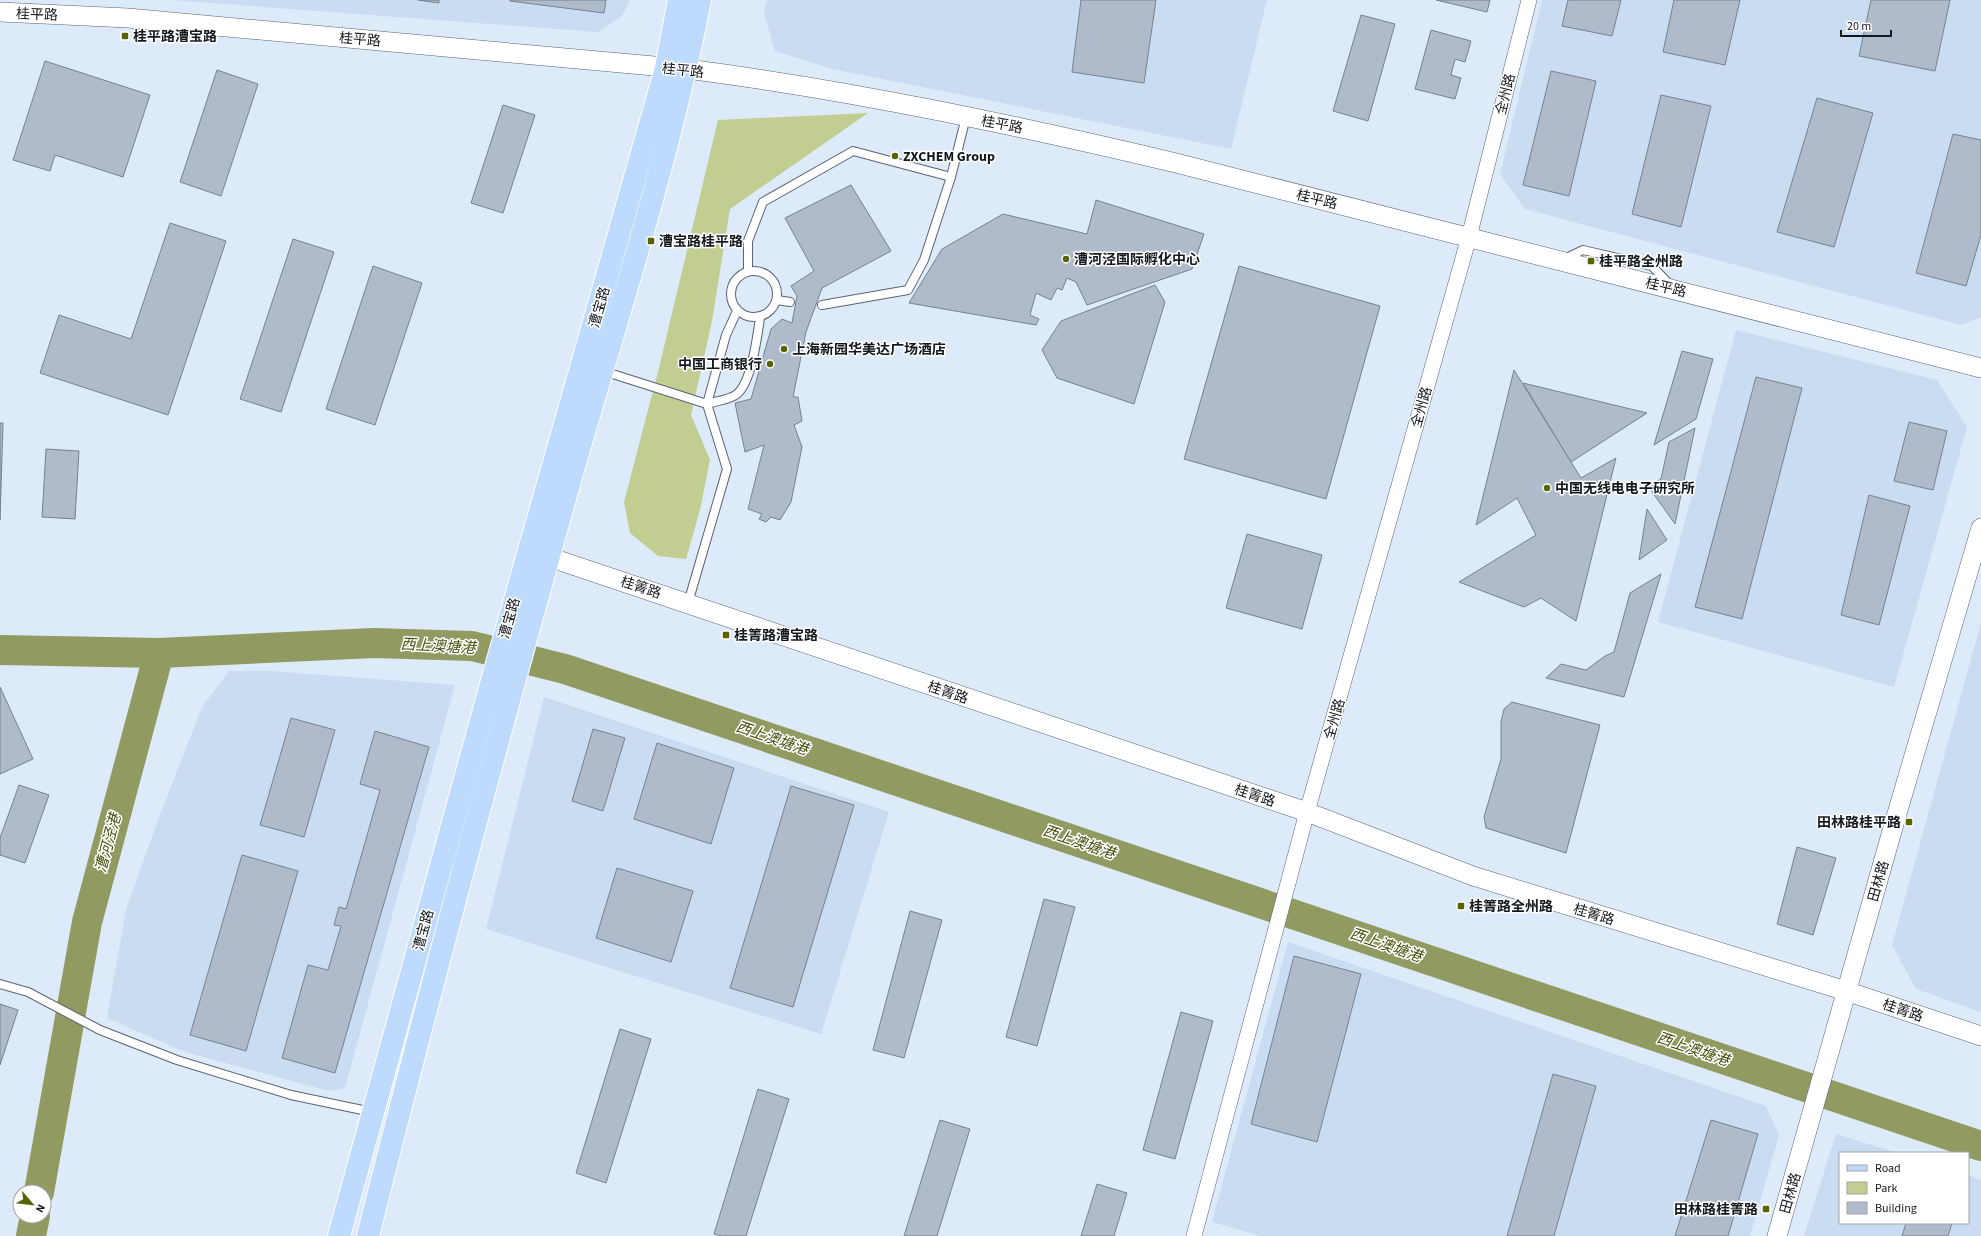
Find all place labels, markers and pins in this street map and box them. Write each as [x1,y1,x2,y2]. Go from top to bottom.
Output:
place label: 桂平路漕宝路 [133,27,217,47]
marker: 桂平路漕宝路 [120,31,130,41]
place label: ZXCHEM Group [903,147,995,167]
marker: ZXCHEM Group [890,151,900,161]
place label: 漕宝路桂平路 [659,232,743,252]
marker: 漕宝路桂平路 [646,236,656,246]
place label: 漕河泾国际孵化中心 [1074,250,1200,270]
place label: 桂平路全州路 [1599,252,1683,272]
marker: 漕河泾国际孵化中心 [1061,254,1071,264]
marker: 桂平路全州路 [1586,256,1596,266]
place label: 上海新园华美达广场酒店 [792,340,946,360]
marker: 上海新园华美达广场酒店 [779,344,789,354]
place label: 中国工商银行 [678,355,762,375]
marker: 中国工商银行 [765,359,775,369]
place label: 中国无线电电子研究所 [1555,479,1695,499]
marker: 中国无线电电子研究所 [1542,483,1552,493]
place label: 桂箐路漕宝路 [734,626,818,646]
marker: 桂箐路漕宝路 [721,630,731,640]
place label: 田林路桂平路 [1817,813,1901,833]
marker: 田林路桂平路 [1904,817,1914,827]
place label: 桂箐路全州路 [1469,897,1553,917]
marker: 桂箐路全州路 [1456,901,1466,911]
place label: 田林路桂箐路 [1674,1200,1758,1220]
marker: 田林路桂箐路 [1761,1204,1771,1214]

